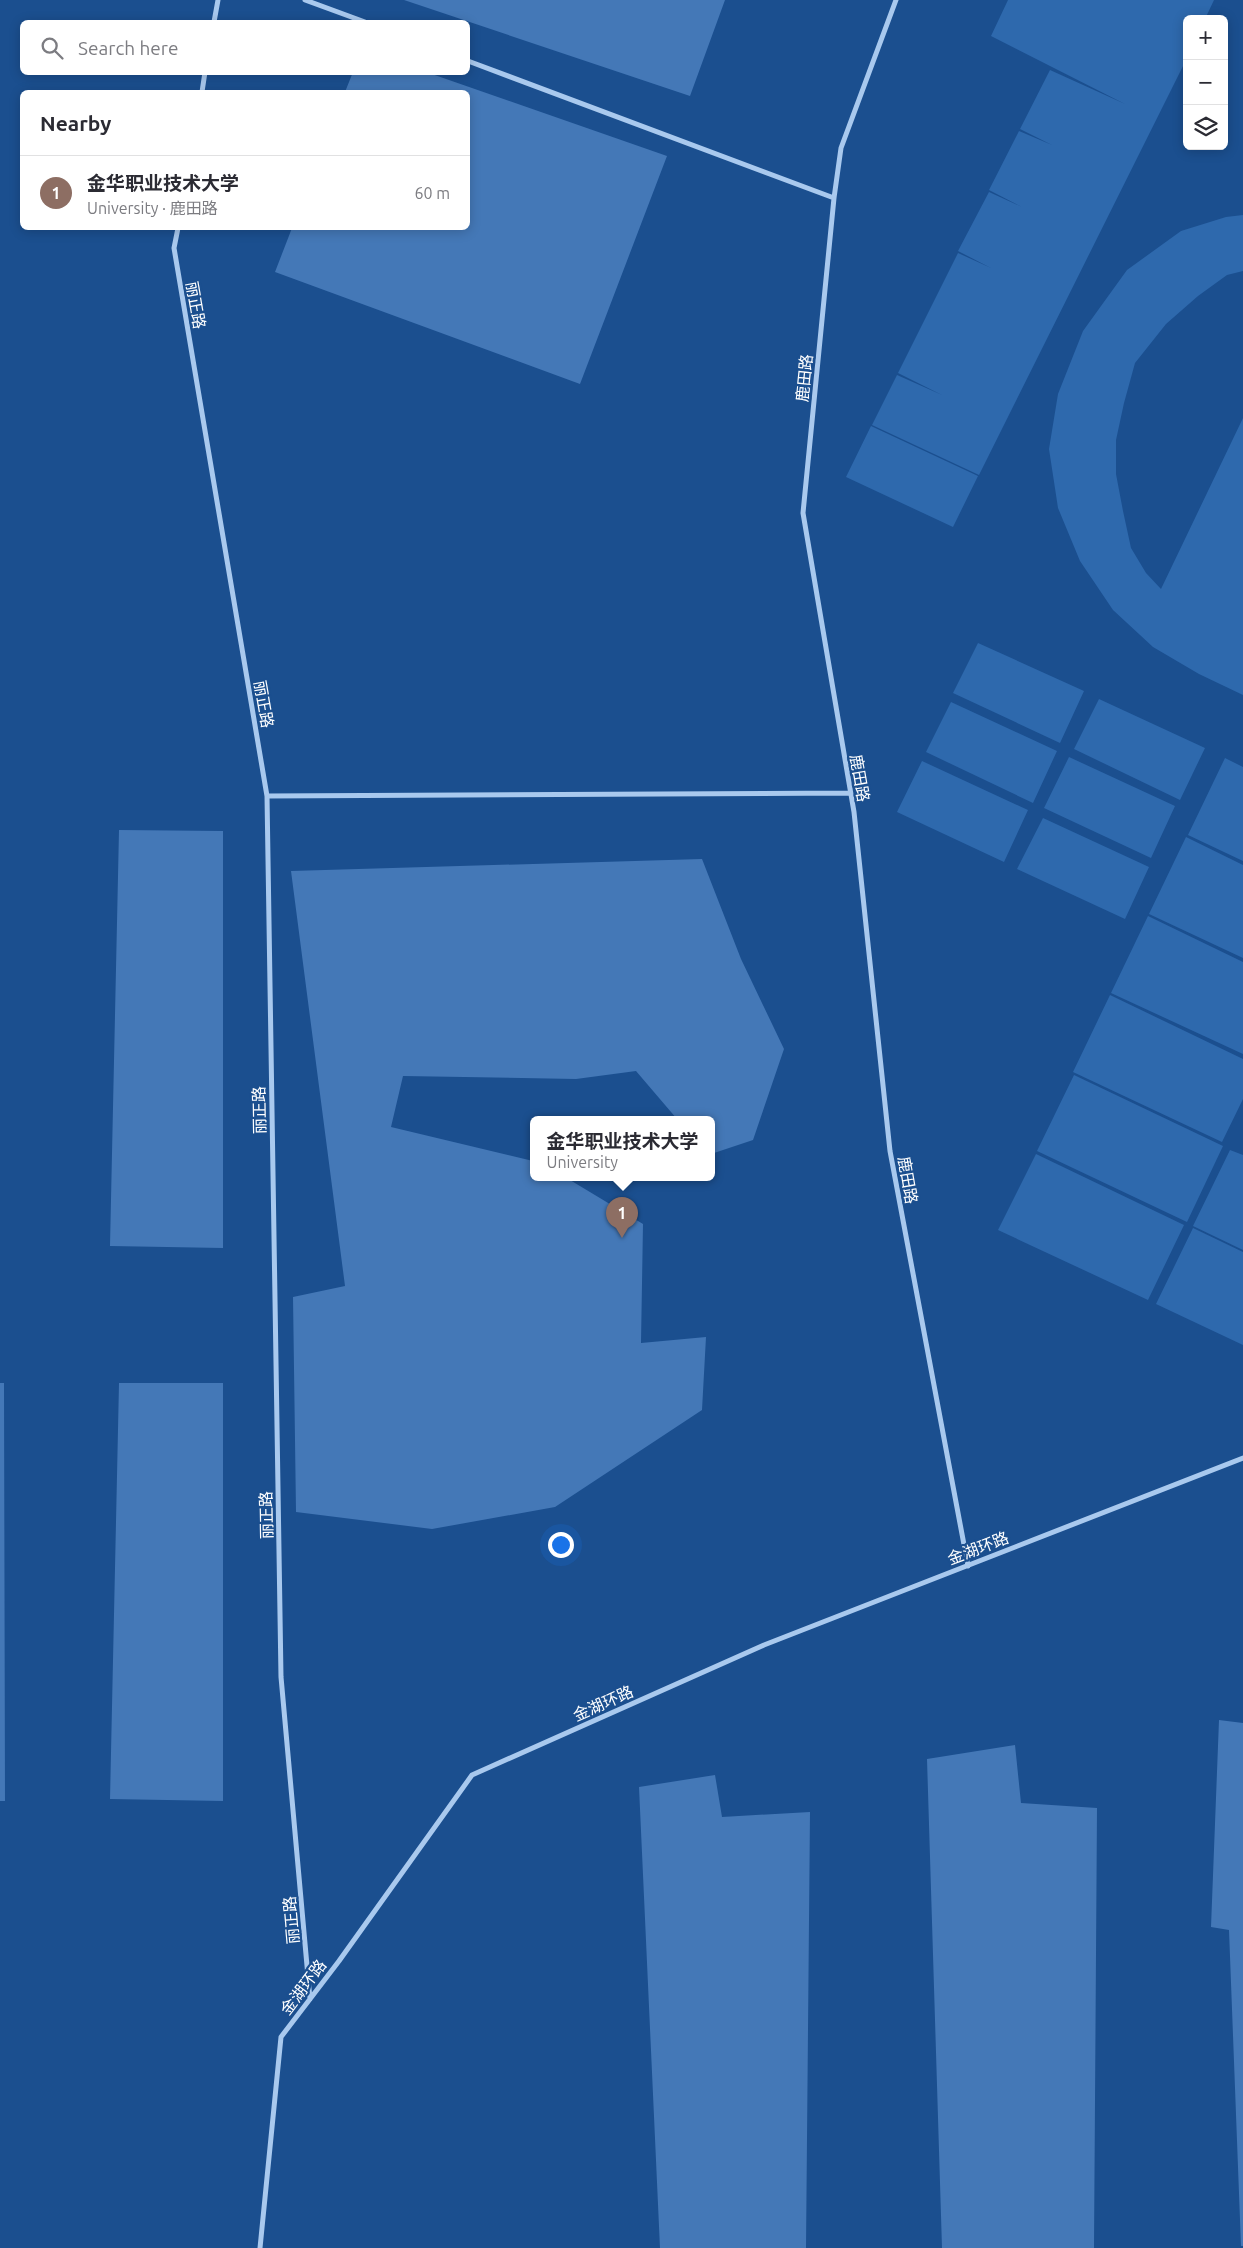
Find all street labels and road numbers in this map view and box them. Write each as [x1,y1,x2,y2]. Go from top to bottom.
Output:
street label: 丽正路 [183,280,209,330]
street label: 鹿田路 [793,353,815,403]
street label: 丽正路 [251,679,277,729]
street label: 鹿田路 [847,753,873,803]
street label: 丽正路 [250,1086,268,1134]
street label: 鹿田路 [895,1155,921,1205]
street label: 丽正路 [257,1491,275,1539]
street label: 金湖环路 [945,1528,1011,1568]
street label: 金湖环路 [570,1682,636,1724]
street label: 丽正路 [280,1895,302,1945]
street label: 金湖环路 [277,1956,329,2018]

